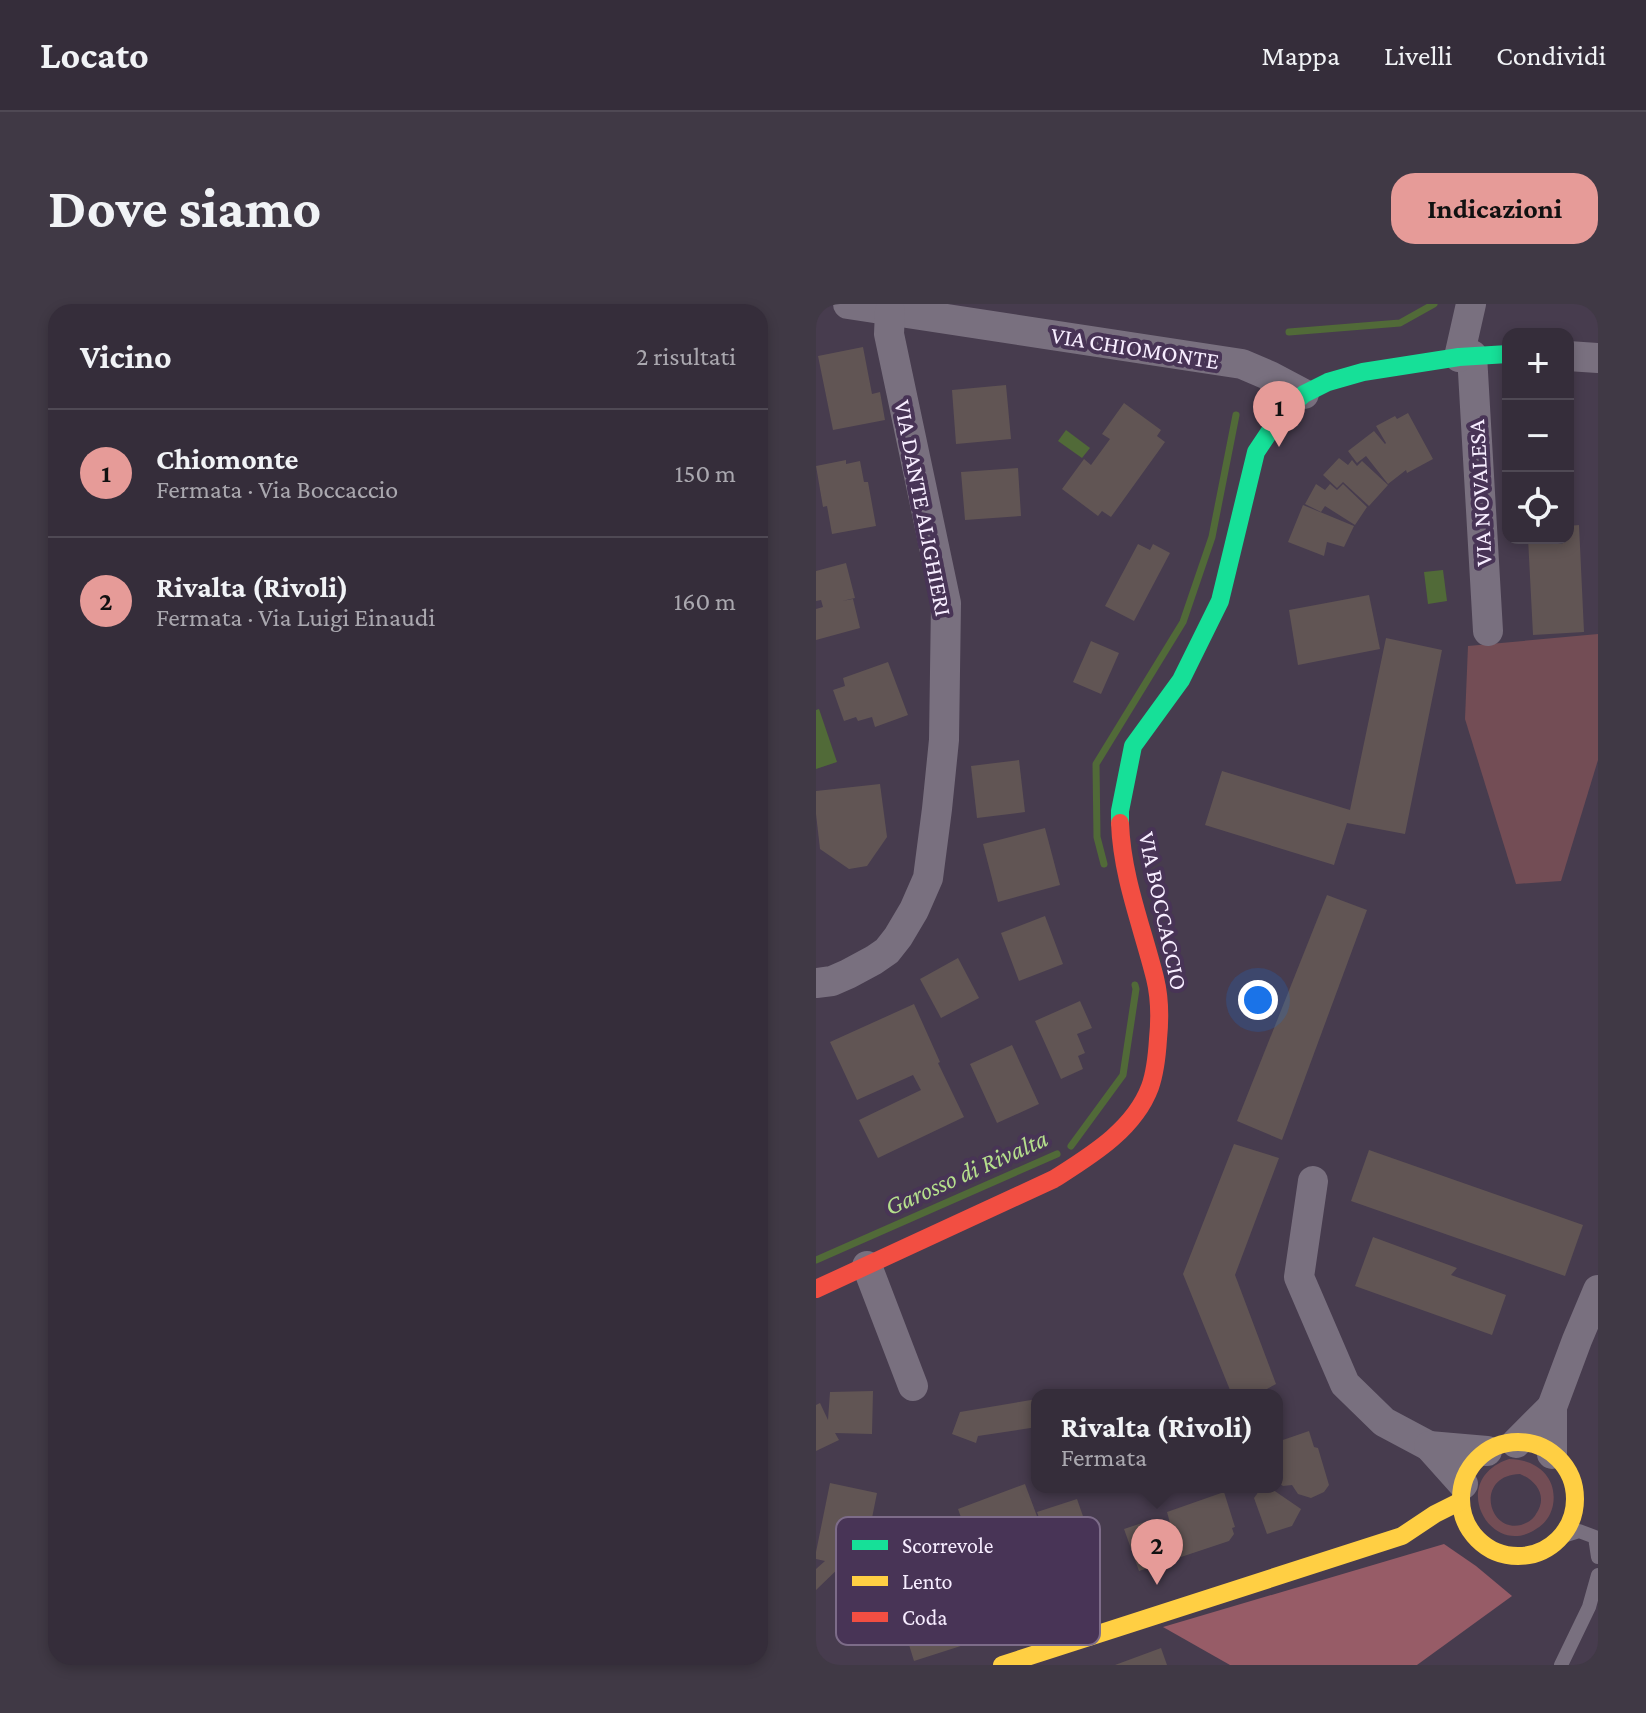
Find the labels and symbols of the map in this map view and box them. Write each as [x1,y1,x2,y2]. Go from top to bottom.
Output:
street label: VIA CHIOMONTE [1049,321,1221,374]
pin: 1 [1253,381,1305,447]
street label: VIA DANTE ALIGHIERI [889,398,958,618]
street label: VIA NOVALESA [1462,419,1497,567]
street label: VIA BOCCACCIO [1134,829,1193,993]
your location [1238,980,1278,1020]
water label: Garosso di Rivalta [880,1124,1052,1221]
legend [836,1517,1100,1645]
pin: 2 [1131,1519,1183,1585]
text: Scorrevole [902,1533,993,1558]
text: Lento [902,1569,953,1594]
text: Coda [902,1605,948,1630]

